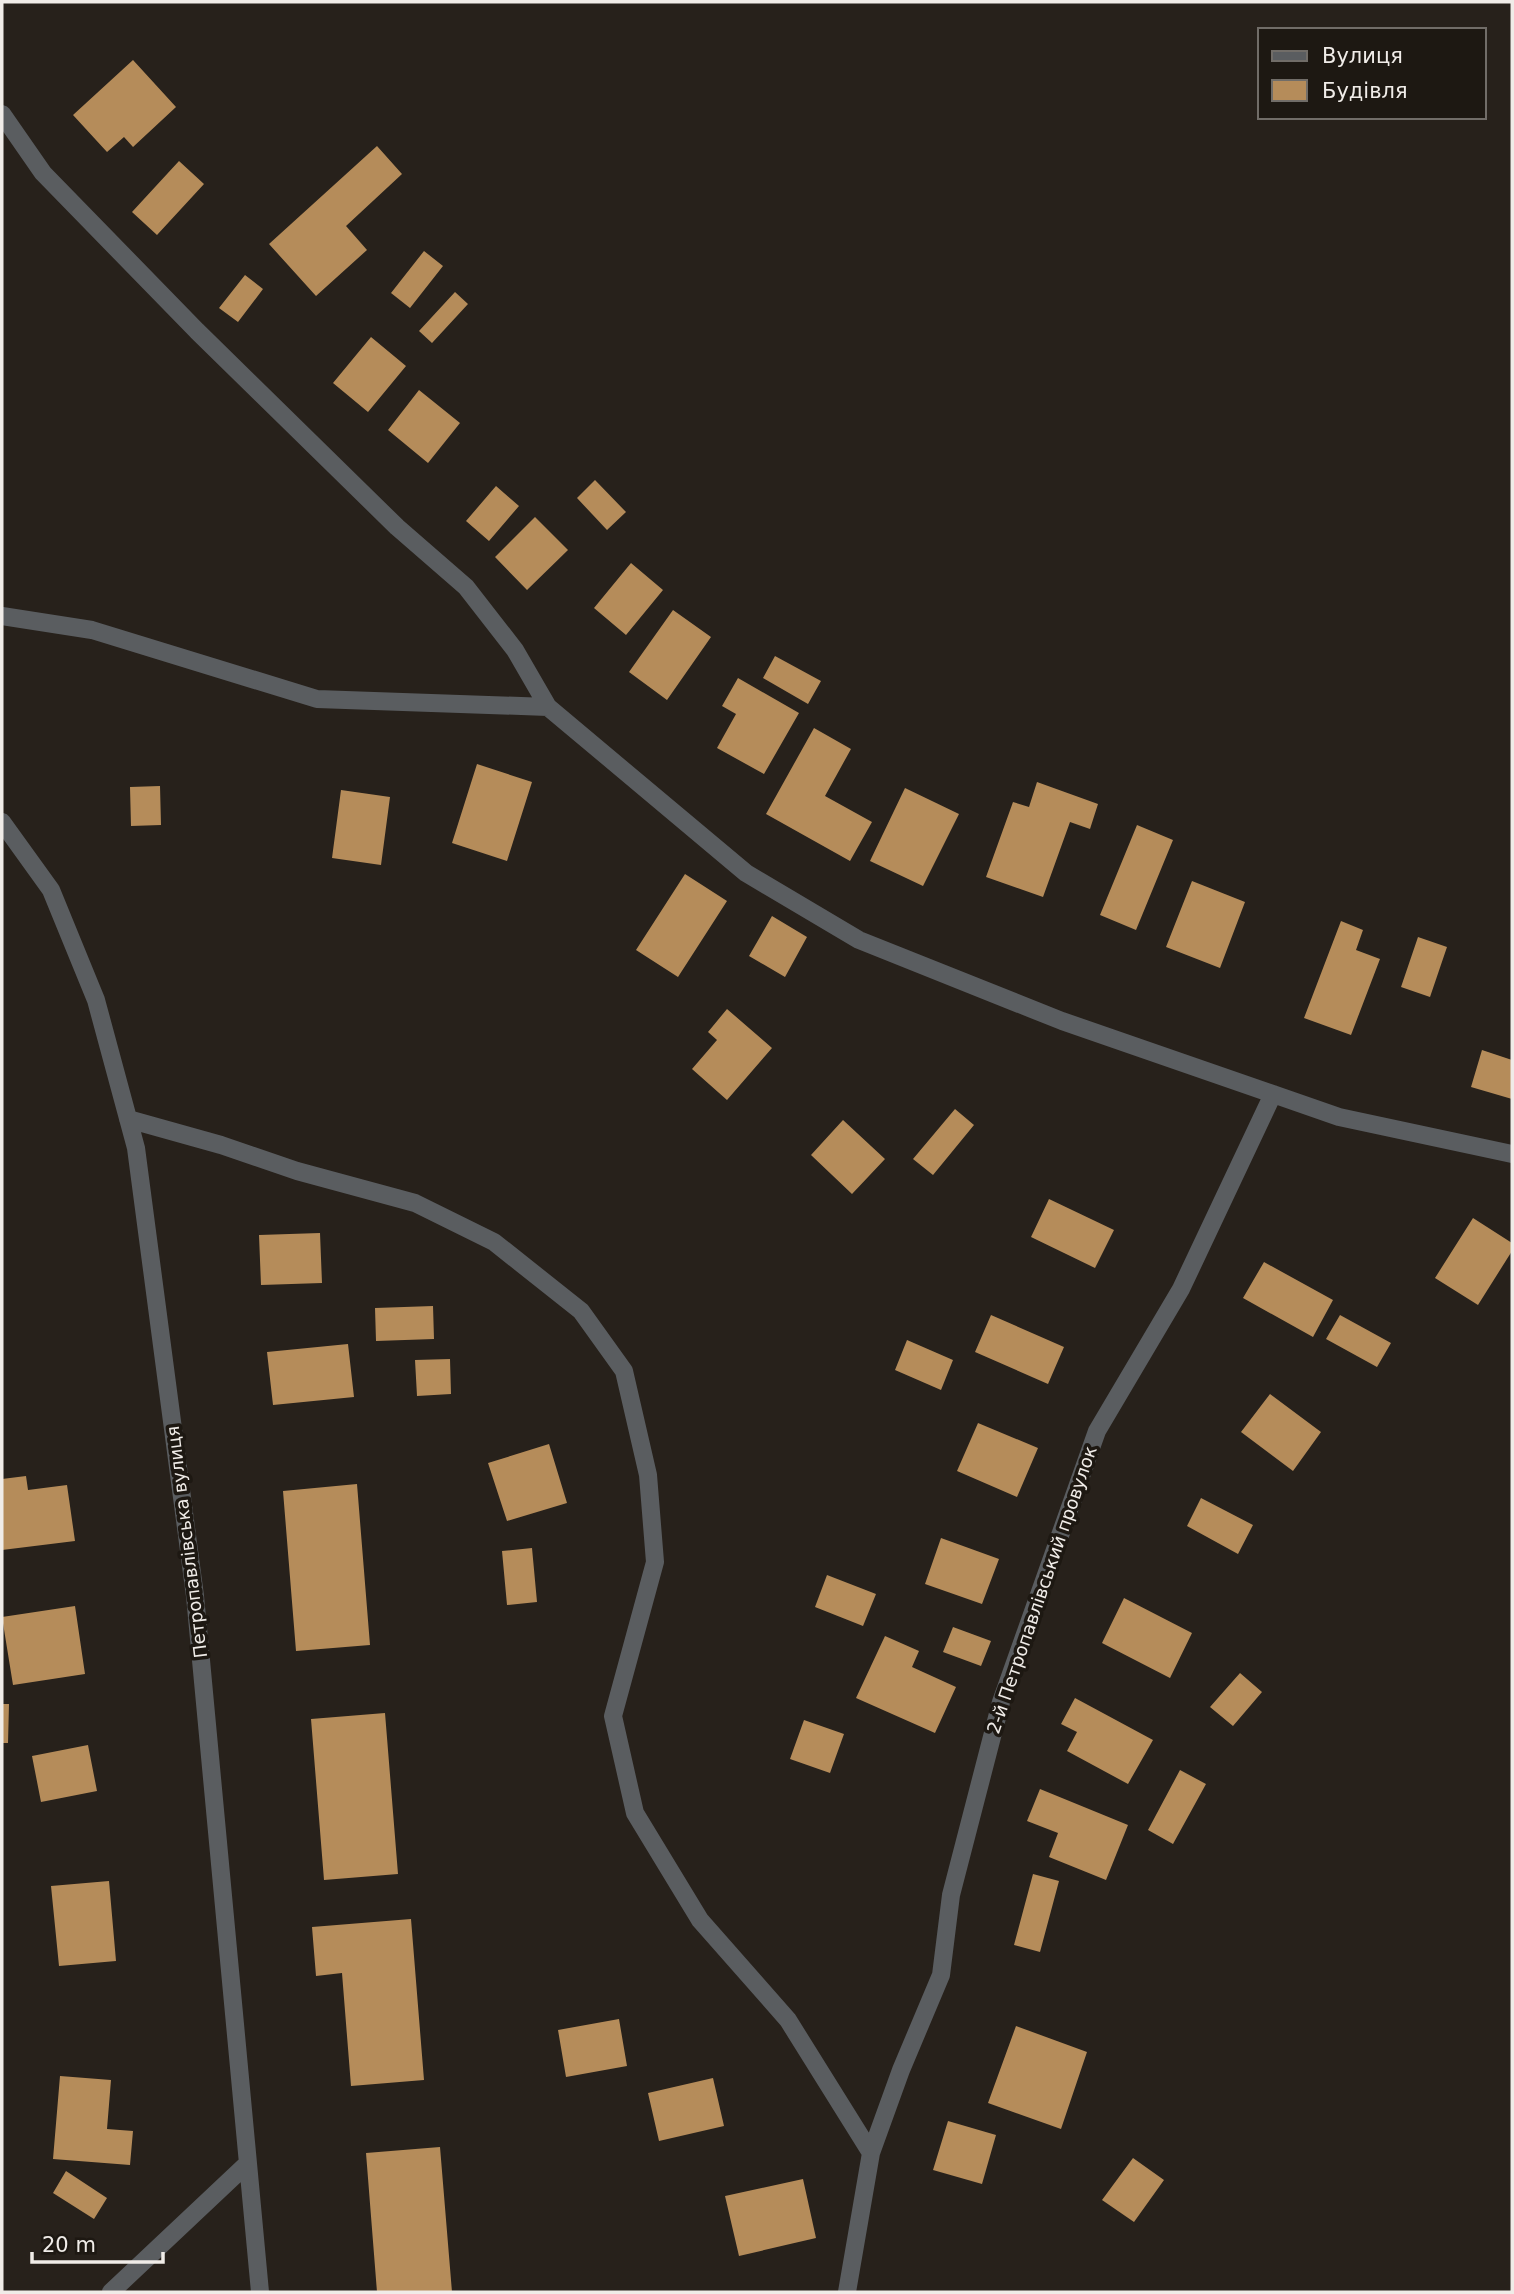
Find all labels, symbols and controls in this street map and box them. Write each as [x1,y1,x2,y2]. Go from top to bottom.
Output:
legend [1258,28,1486,119]
text: Вулиця [1322,44,1403,68]
text: Будівля [1322,79,1408,103]
street label: Петропавлівська вулиця [162,1425,211,1659]
street label: 2-й Петропавлівський провулок [982,1443,1101,1736]
scale bar [32,2220,163,2264]
text: 20 m [42,2233,96,2257]

